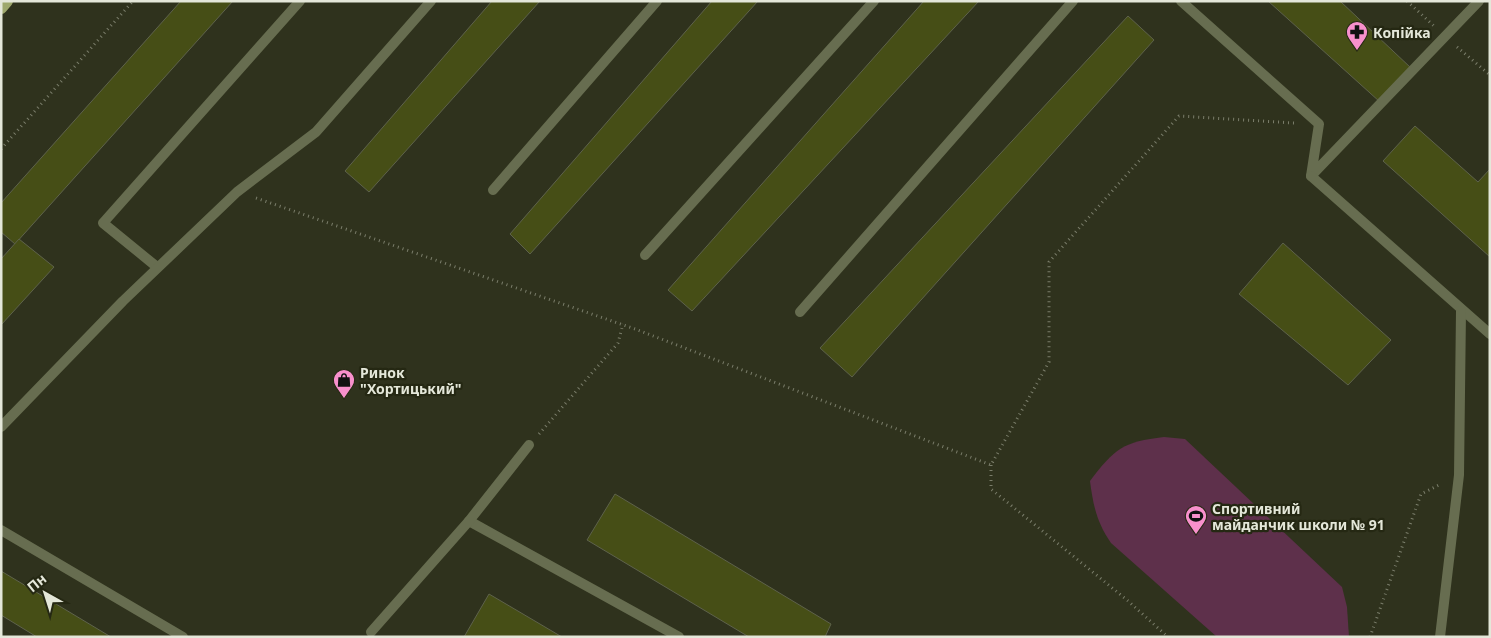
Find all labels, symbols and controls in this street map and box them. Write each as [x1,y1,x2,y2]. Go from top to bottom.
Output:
pharmacy icon: Копійка [1345,20,1369,51]
place label: Копійка [1373,23,1431,42]
place label: Ринок "Хортицький" [360,363,462,398]
shop icon: Ринок "Хортицький" [332,368,356,399]
place label: Спортивний майданчик школи № 91 [1212,499,1385,534]
sports icon: Спортивний майданчик школи № 91 [1184,504,1208,535]
north arrow [20,568,70,618]
text: Пн [23,569,50,596]

